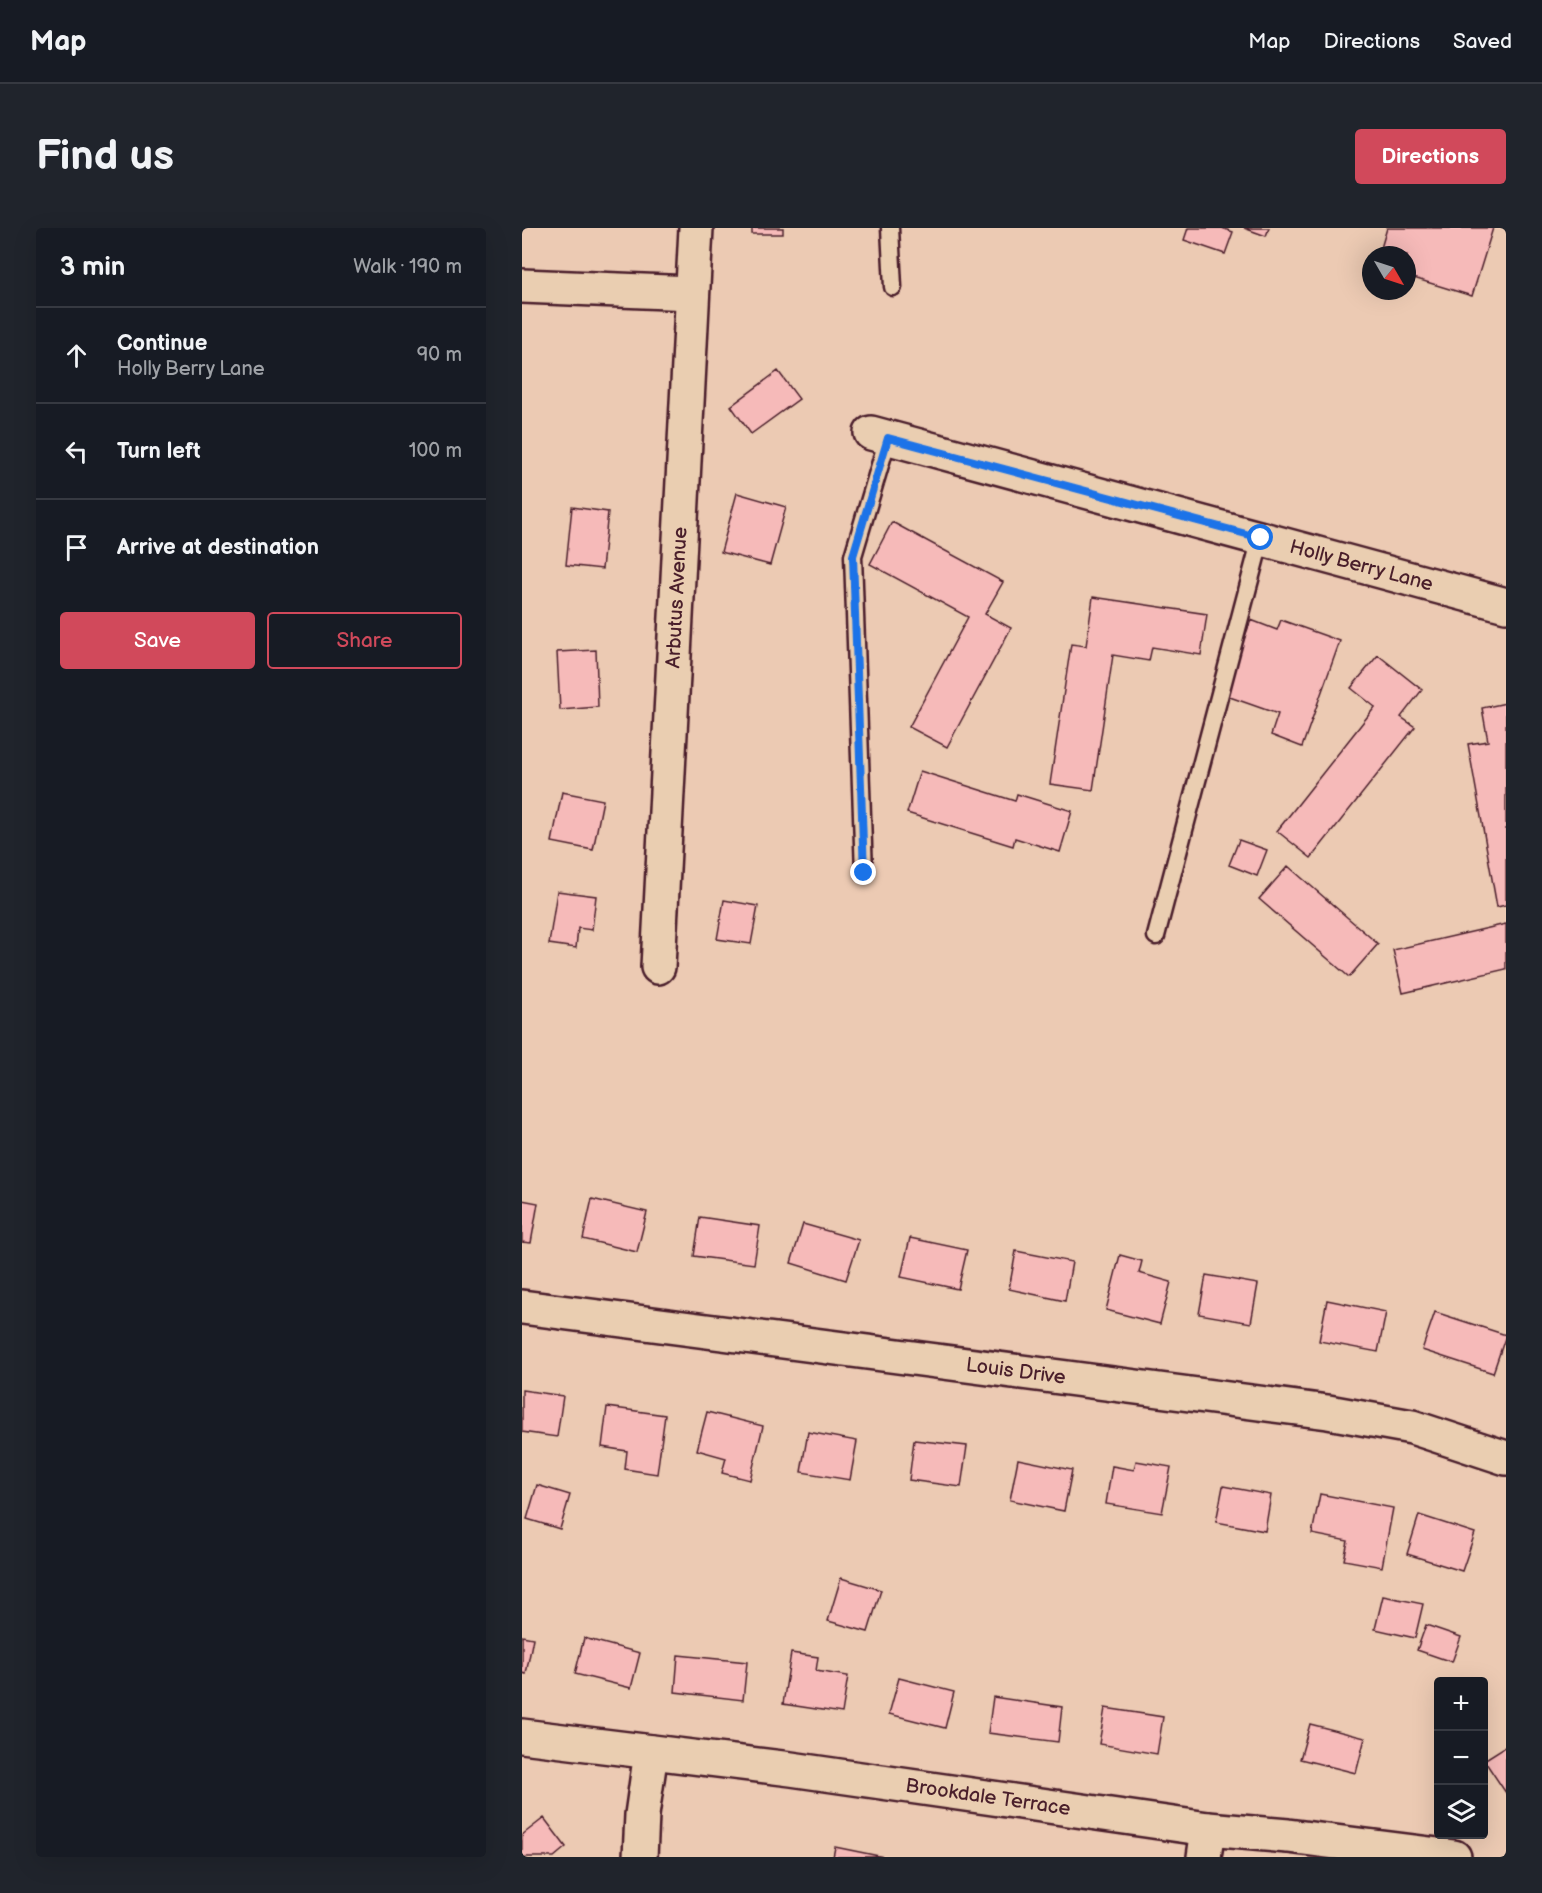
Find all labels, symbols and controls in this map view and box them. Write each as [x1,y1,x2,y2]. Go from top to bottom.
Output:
text: Map [30,25,86,58]
text: Map [1248,29,1291,54]
text: Directions [1324,29,1420,54]
text: Saved [1453,29,1512,54]
button: Directions [1355,129,1506,184]
text: Find us [36,131,174,182]
north arrow [1362,246,1416,300]
text: 3 min [60,252,125,283]
text: Walk · 190 m [353,255,462,279]
text: Continue [117,330,207,357]
icon: ahead [60,339,93,372]
text: 90 m [417,343,462,367]
text: Holly Berry Lane [117,357,265,381]
icon: left [60,435,93,468]
text: Turn left [117,438,201,465]
text: 100 m [409,439,462,463]
route start [1247,524,1273,550]
street label: Arbutus Avenue [661,526,693,669]
icon: arrive [60,531,93,564]
text: Arrive at destination [117,534,319,561]
street label: Holly Berry Lane [1287,535,1436,597]
button: Save [60,612,255,669]
button: Share [267,612,462,669]
route end [850,859,876,885]
street label: Louis Drive [965,1353,1067,1390]
map controls [1434,1677,1488,1839]
button: + [1434,1677,1488,1731]
button: − [1434,1731,1488,1785]
street label: Brookdale Terrace [904,1774,1072,1821]
button: layers [1434,1785,1488,1839]

